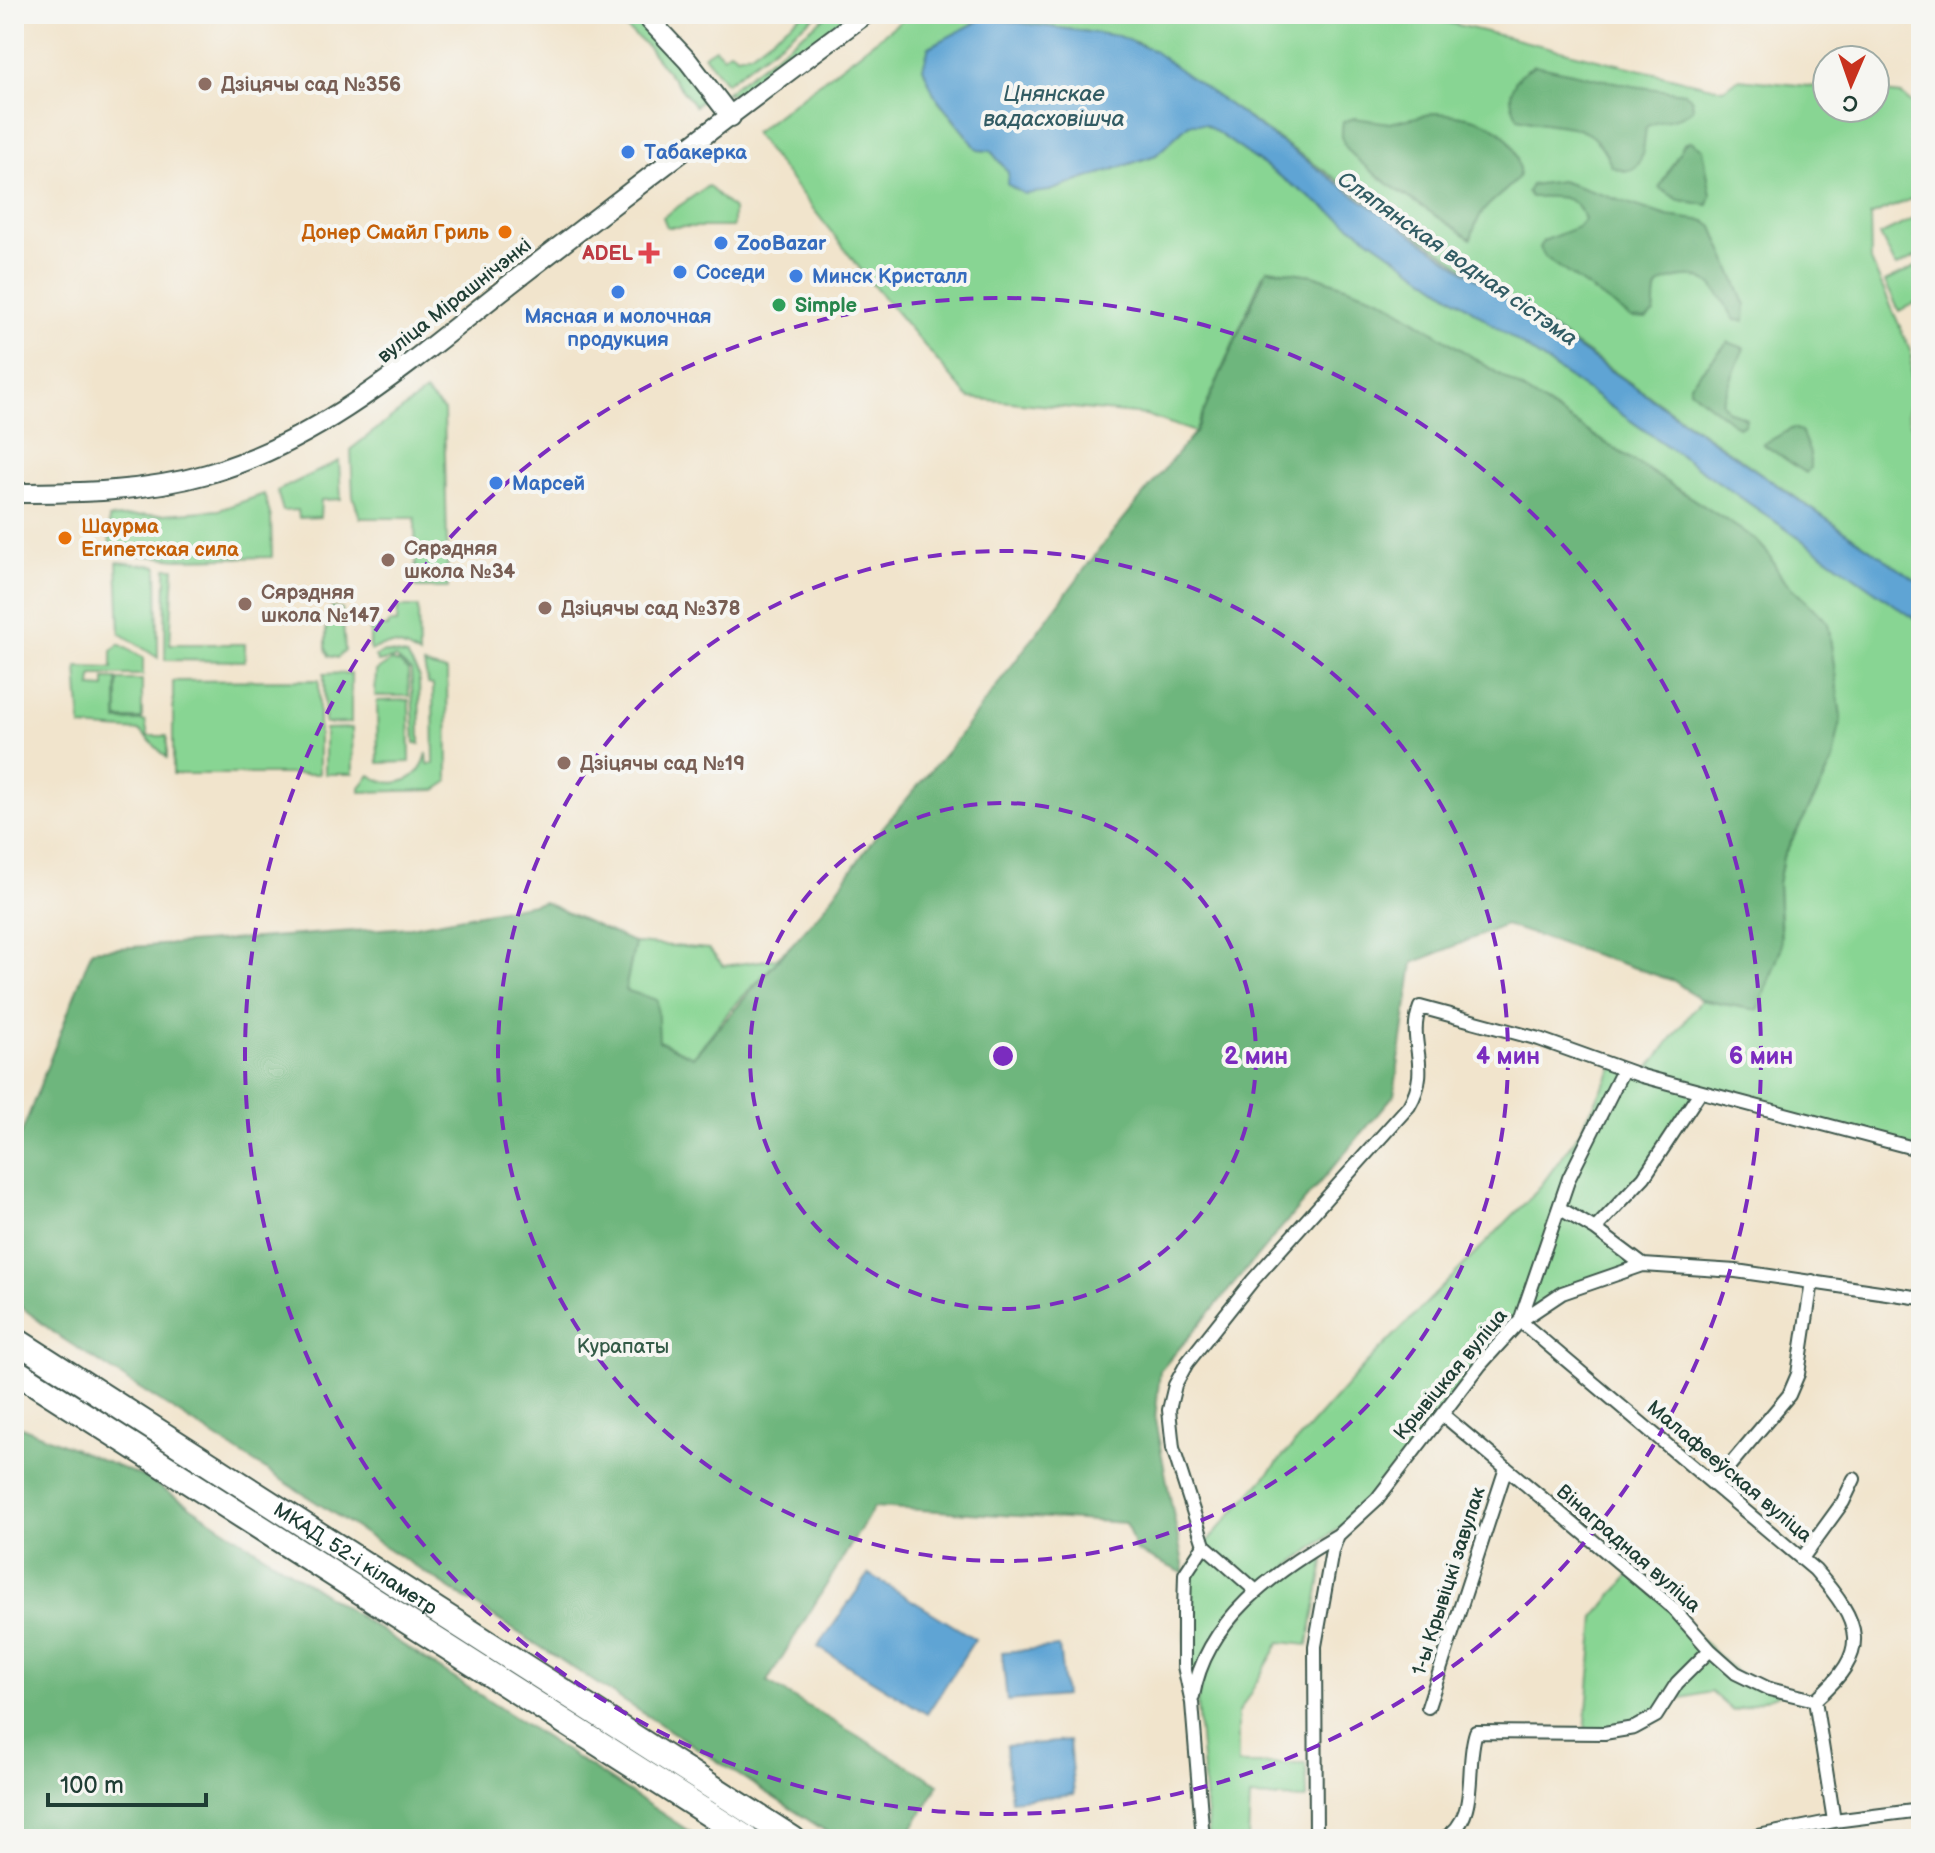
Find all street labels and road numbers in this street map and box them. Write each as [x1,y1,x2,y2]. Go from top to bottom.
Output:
street label: вуліца Мірашнічэнкі [373,233,536,368]
street label: Крывіцкая вуліца [1389,1304,1513,1445]
street label: Малафееўская вуліца [1642,1396,1817,1548]
street label: Вінаградная вуліца [1551,1480,1705,1618]
street label: 1-ы Крывіцкі завулак [1407,1484,1491,1678]
street label: МКАД, 52-і кіламетр [269,1498,442,1621]

